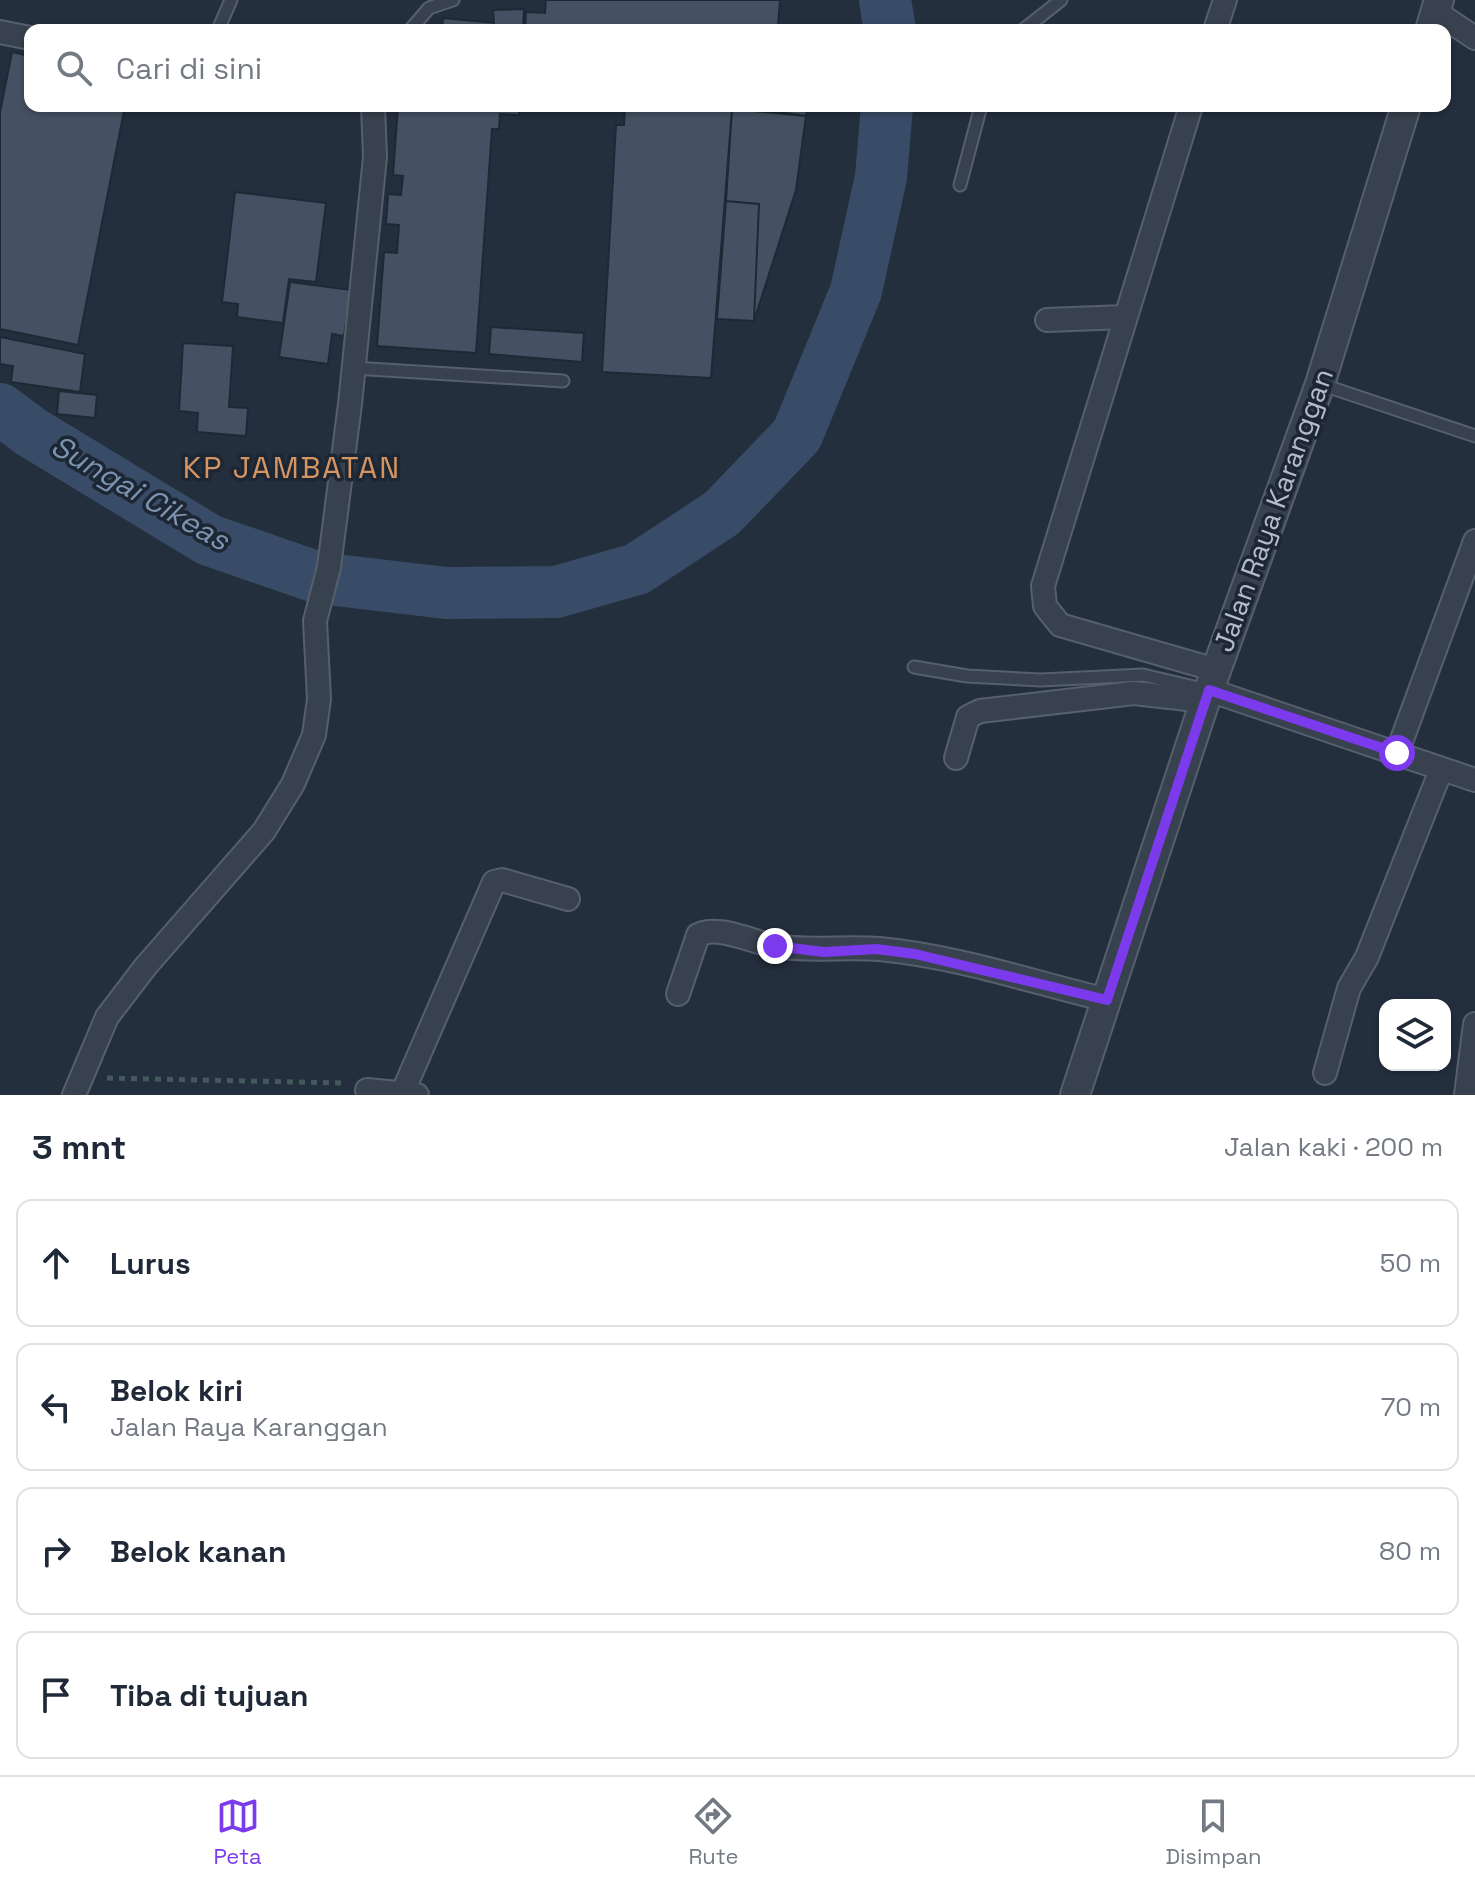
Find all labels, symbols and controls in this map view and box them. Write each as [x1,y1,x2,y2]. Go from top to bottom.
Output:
search box [24,24,1451,112]
icon: search [52,46,96,90]
text: Cari di sini [116,49,262,88]
street label: Jalan Raya Karanggan [1205,363,1341,657]
water label: Sungai Cikeas [44,426,237,560]
district label: KP JAMBATAN [183,448,401,487]
route start [1379,735,1415,771]
route end [757,928,793,964]
map controls [1379,999,1451,1071]
button: layers [1379,999,1451,1071]
text: 3 mnt [32,1126,126,1169]
text: Jalan kaki · 200 m [1224,1130,1443,1164]
icon: ahead [34,1241,78,1285]
text: Lurus [110,1244,191,1283]
text: 50 m [1380,1246,1441,1280]
text: Belok kiri [110,1371,243,1410]
icon: left [34,1385,78,1429]
text: 70 m [1381,1390,1441,1424]
text: Jalan Raya Karanggan [110,1410,388,1444]
icon: right [34,1529,78,1573]
text: Belok kanan [110,1532,286,1571]
text: 80 m [1379,1534,1441,1568]
icon: arrive [34,1673,78,1717]
text: Tiba di tujuan [110,1676,309,1715]
tab: Peta [213,1794,262,1870]
tab: Rute [688,1794,739,1870]
tab: Disimpan [1165,1794,1262,1870]

